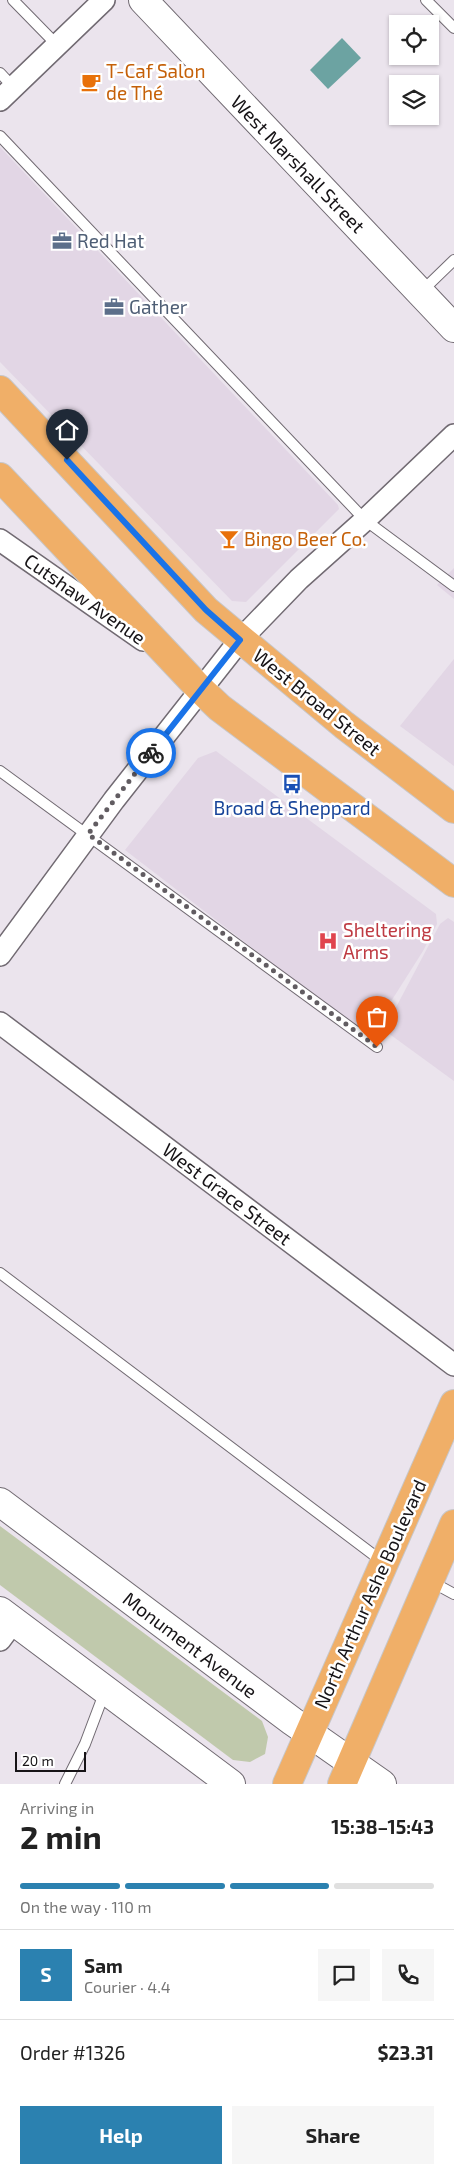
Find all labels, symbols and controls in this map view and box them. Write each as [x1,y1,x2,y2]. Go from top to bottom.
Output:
map controls [389,15,439,125]
button: locate [389,15,439,65]
place label: T-Caf Salon de Thé [106,59,205,104]
cafe icon: T-Caf Salon de Thé [80,71,102,93]
button: layers [389,75,439,125]
street label: West Marshall Street [227,90,370,237]
place label: Red Hat [77,229,144,252]
office icon: Red Hat [51,230,73,252]
place label: Gather [129,295,188,318]
office icon: Gather [103,296,125,318]
pin [46,409,88,460]
icon: home [53,416,81,444]
place label: Bingo Beer Co. [244,527,367,550]
bar icon: Bingo Beer Co. [218,528,240,550]
street label: Cutshaw Avenue [20,548,150,649]
street label: West Broad Street [249,643,386,760]
courier [126,728,176,778]
icon: bike [137,739,165,767]
bus stop icon: Broad & Sheppard [281,773,303,795]
place label: Broad & Sheppard [213,796,371,819]
place label: Sheltering Arms [343,918,432,963]
hospital icon: Sheltering Arms [317,930,339,952]
pin [356,996,398,1047]
icon: bag [363,1003,391,1031]
street label: West Grace Street [158,1138,296,1250]
street label: North Arthur Ashe Boulevard [309,1476,431,1712]
street label: Monument Avenue [119,1587,262,1703]
scale bar [15,1749,86,1772]
text: 20 m [22,1752,54,1769]
text: Arriving in [20,1798,94,1817]
text: 15:38–15:43 [331,1815,434,1838]
text: 2 min [20,1817,102,1855]
text: On the way · 110 m [20,1897,151,1916]
button: chat [318,1949,370,2001]
button: phone [382,1949,434,2001]
text: Sam [84,1954,123,1977]
text: S [40,1963,52,1986]
text: Courier · 4.4 [84,1977,171,1996]
text: Order #1326 [20,2041,125,2064]
text: $23.31 [378,2041,434,2064]
button: Help [20,2106,222,2164]
button: Share [232,2106,434,2164]

